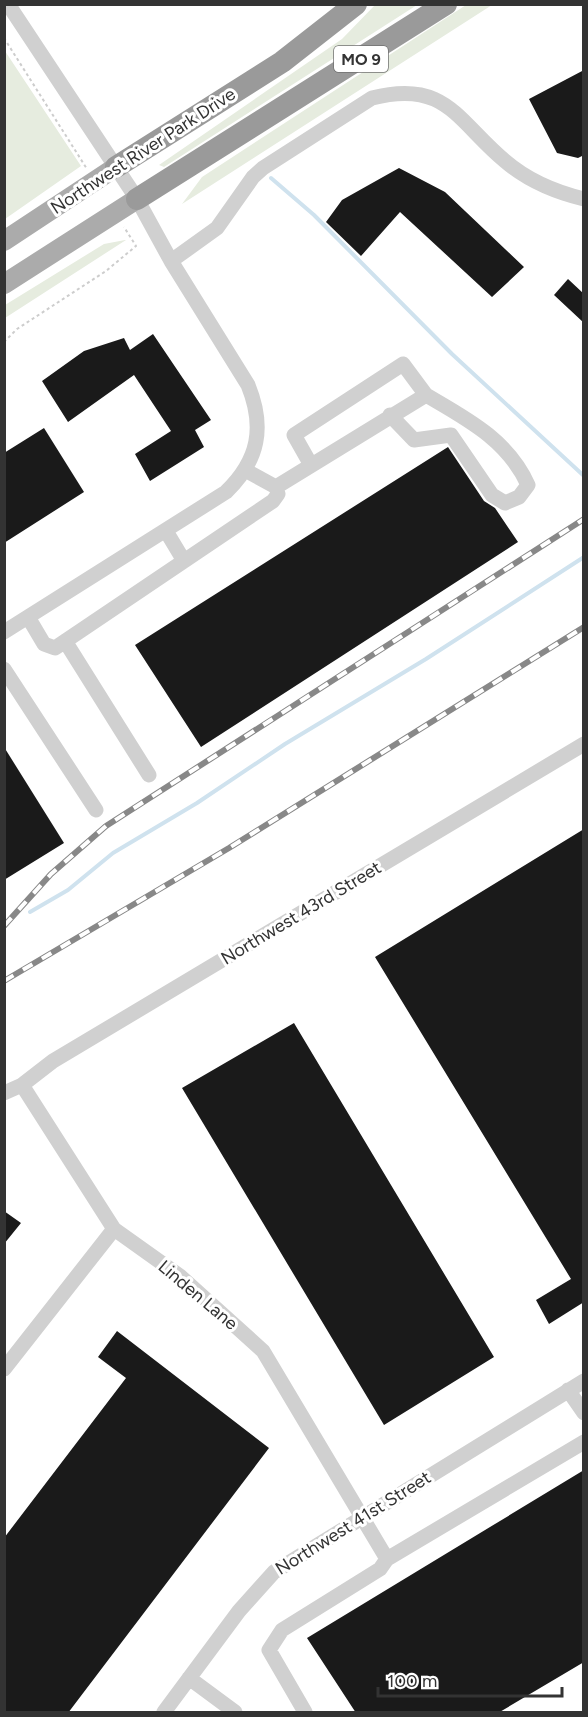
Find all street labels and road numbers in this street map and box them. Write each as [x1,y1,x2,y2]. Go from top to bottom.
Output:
road number: MO 9 [334,46,388,72]
street label: Northwest River Park Drive [47,83,240,219]
street label: Northwest 43rd Street [217,856,385,970]
street label: Linden Lane [154,1255,242,1335]
street label: Northwest 41st Street [271,1466,435,1580]

